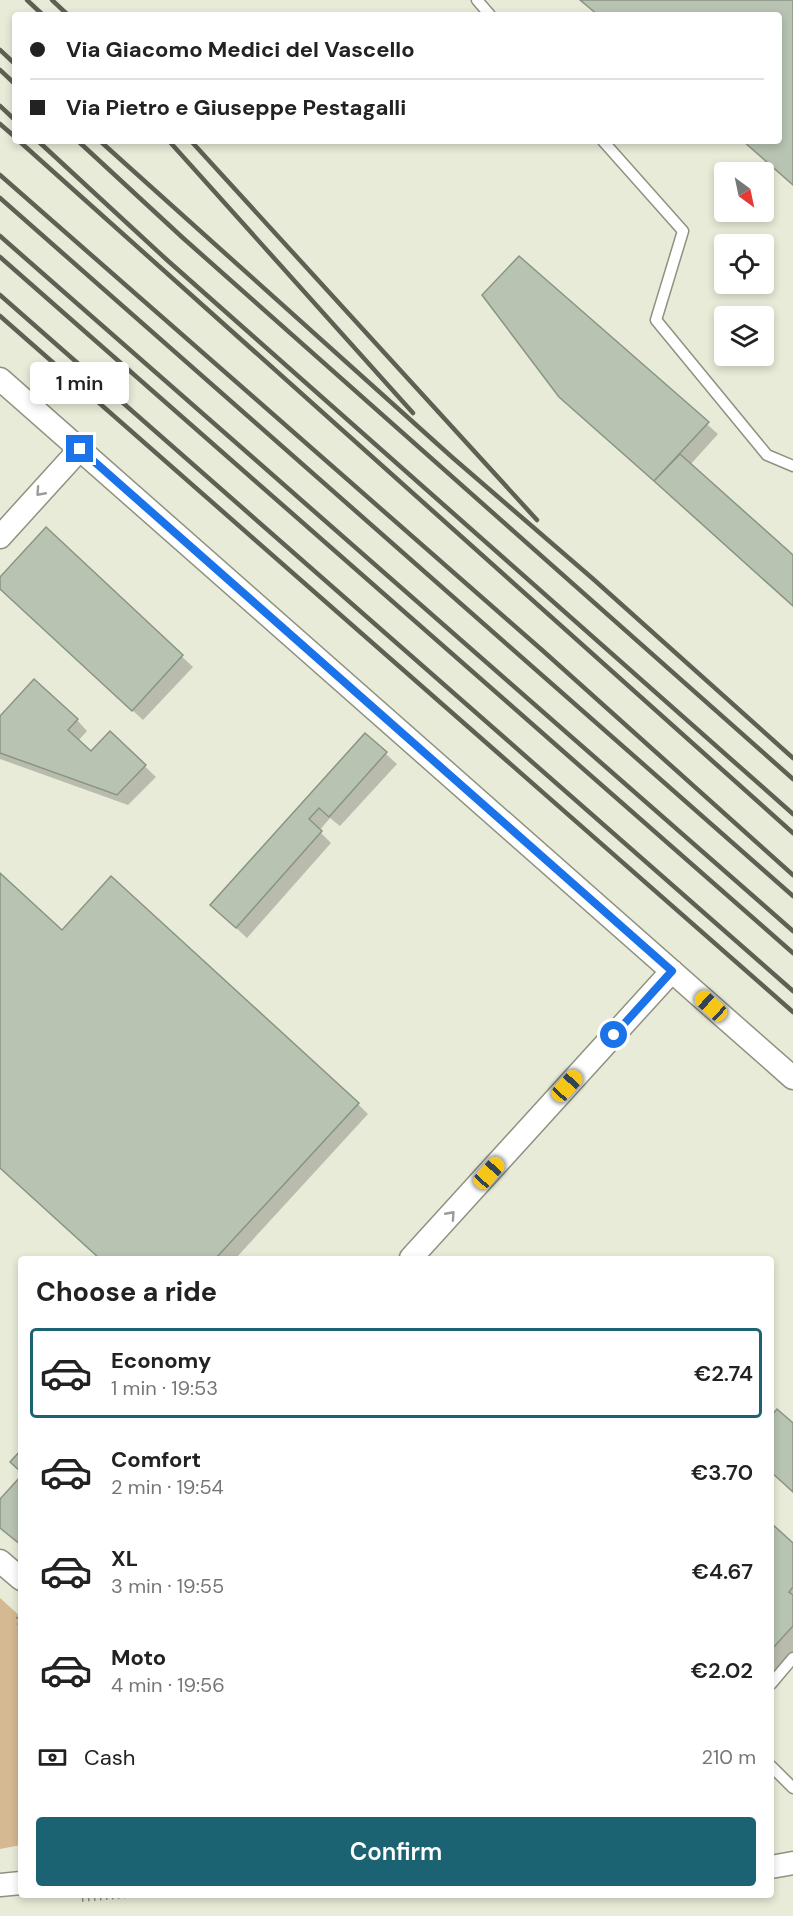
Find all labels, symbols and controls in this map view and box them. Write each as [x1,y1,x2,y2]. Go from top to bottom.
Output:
text: Via Giacomo Medici del Vascello [66,35,415,64]
text: Via Pietro e Giuseppe Pestagalli [66,93,406,122]
north arrow [714,162,774,222]
map controls [714,162,774,366]
button: locate [714,234,774,294]
button: layers [714,306,774,366]
callout: 1 min [31,362,130,404]
text: 1 min [56,370,103,396]
route end [66,435,93,462]
one-way arrow [36,486,47,496]
car [692,987,730,1025]
route start [600,1021,627,1048]
car [548,1067,586,1105]
car [470,1154,508,1192]
one-way arrow [444,1211,455,1222]
text: Choose a ride [36,1274,217,1309]
icon: car [39,1346,93,1400]
text: Economy [111,1346,211,1375]
text: €2.74 [694,1359,753,1388]
text: 1 min · 19:53 [111,1375,218,1401]
icon: car [39,1445,93,1499]
text: Comfort [111,1445,201,1474]
text: €3.70 [691,1458,753,1487]
text: 2 min · 19:54 [111,1474,224,1500]
icon: car [39,1544,93,1598]
text: XL [111,1544,138,1573]
text: €4.67 [692,1557,753,1586]
text: 3 min · 19:55 [111,1573,224,1599]
icon: car [39,1643,93,1697]
text: Moto [111,1643,166,1672]
text: €2.02 [691,1656,753,1685]
text: 4 min · 19:56 [111,1672,225,1698]
icon: cash [36,1741,69,1774]
text: Cash [84,1743,135,1772]
text: 210 m [701,1744,756,1770]
button: Confirm [36,1817,756,1886]

